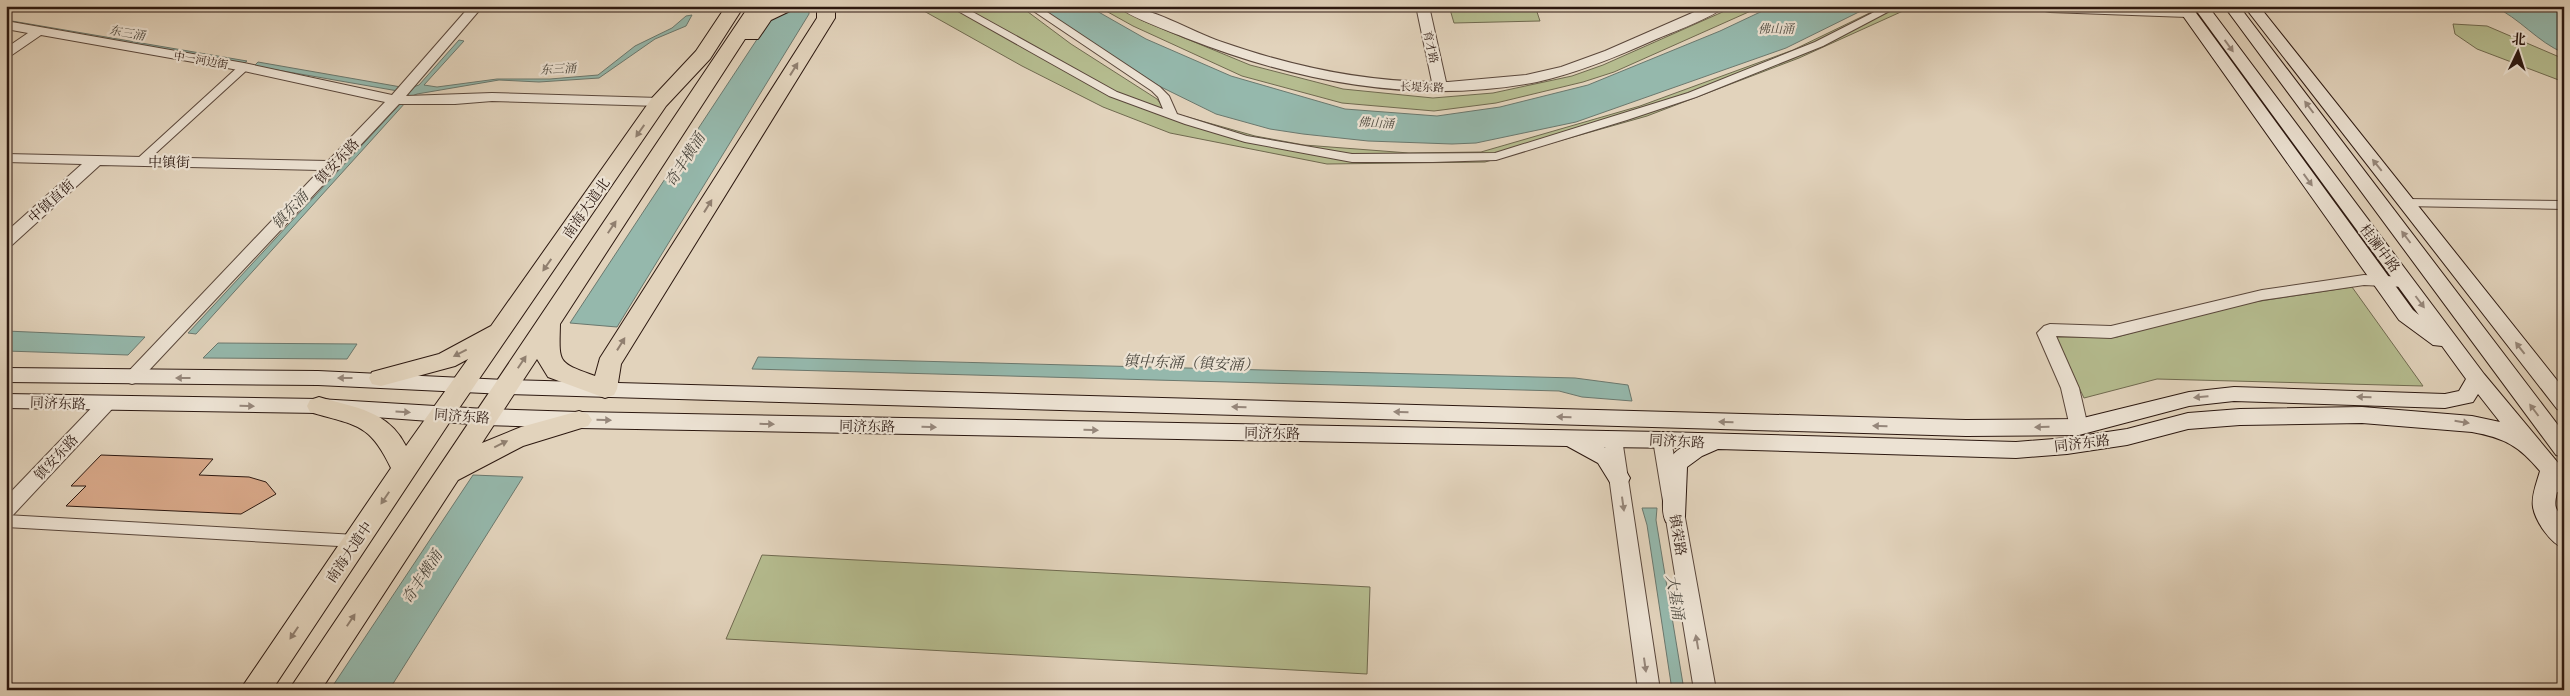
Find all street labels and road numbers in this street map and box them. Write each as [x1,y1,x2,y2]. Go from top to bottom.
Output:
street label: 育才路 [1420,29,1442,65]
street label: 中一河边街 [173,48,229,72]
street label: 长堤东路 [1400,80,1444,94]
street label: 镇安东路 [311,134,363,188]
street label: 中镇街 [148,153,190,171]
street label: 南海大道北 [559,174,613,242]
street label: 中镇直街 [24,176,78,226]
street label: 桂澜中路 [2356,220,2404,276]
street label: 同济东路 [30,393,86,413]
street label: 同济东路 [433,405,491,427]
street label: 同济东路 [839,417,895,435]
street label: 同济东路 [1244,424,1300,442]
street label: 镇安东路 [30,430,82,484]
street label: 同济东路 [1649,431,1705,451]
street label: 同济东路 [2053,431,2111,455]
street label: 镇荣路 [1665,513,1691,557]
street label: 南海大道中 [322,518,376,586]

